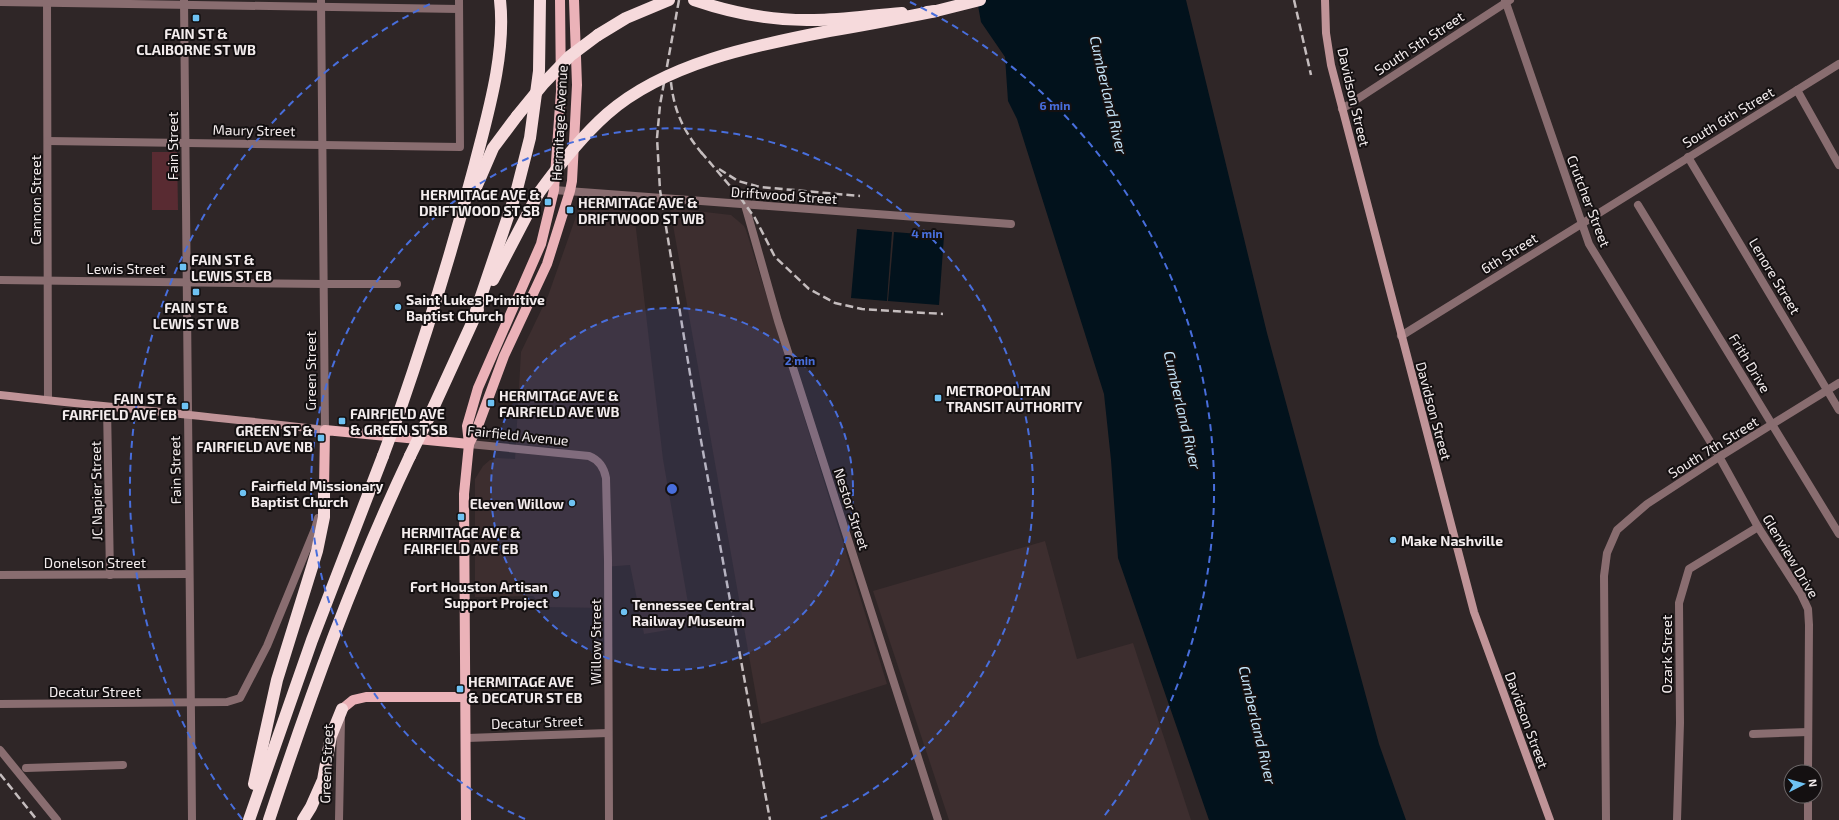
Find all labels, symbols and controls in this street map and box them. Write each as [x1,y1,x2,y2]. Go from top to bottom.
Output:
street label: South 5th Street [1371,8,1467,78]
marker: FAIN ST & CLAIBORNE ST WB [191,13,201,23]
place label: FAIN ST & CLAIBORNE ST WB [136,25,256,58]
water label: Cumberland River [1087,34,1132,157]
street label: Davidson Street [1334,46,1374,148]
street label: Hermitage Avenue [547,65,571,181]
street label: South 6th Street [1679,83,1777,151]
text: 6 min [1040,98,1070,112]
street label: Fain Street [164,112,181,180]
street label: Maury Street [213,121,295,139]
street label: Crutcher Street [1564,153,1614,249]
street label: Cannon Street [27,155,44,245]
street label: Driftwood Street [730,183,838,207]
place label: HERMITAGE AVE & DRIFTWOOD ST SB [419,186,540,219]
place label: HERMITAGE AVE & DRIFTWOOD ST WB [578,194,704,227]
marker: HERMITAGE AVE & DRIFTWOOD ST SB [543,197,553,207]
marker: HERMITAGE AVE & DRIFTWOOD ST WB [565,205,575,215]
text: 4 min [911,226,943,240]
street label: 6th Street [1478,229,1540,277]
street label: Lenore Street [1746,235,1804,317]
place label: FAIN ST & LEWIS ST EB [191,251,272,284]
street label: Lewis Street [87,260,165,277]
marker: FAIN ST & LEWIS ST EB [178,262,188,272]
marker: FAIN ST & LEWIS ST WB [191,287,201,297]
place label: Saint Lukes Primitive Baptist Church [406,291,545,324]
place label: FAIN ST & LEWIS ST WB [153,299,239,332]
marker: Saint Lukes Primitive Baptist Church [393,302,403,312]
street label: Frith Drive [1726,330,1774,396]
street label: Green Street [302,331,319,411]
water label: Cumberland River [1161,349,1206,472]
text: 2 min [785,353,815,367]
street label: Davidson Street [1413,360,1455,462]
place label: METROPOLITAN TRANSIT AUTHORITY [946,382,1083,415]
place label: HERMITAGE AVE & FAIRFIELD AVE WB [499,387,619,420]
place label: FAIN ST & FAIRFIELD AVE EB [62,390,177,423]
marker: METROPOLITAN TRANSIT AUTHORITY [933,393,943,403]
marker: HERMITAGE AVE & FAIRFIELD AVE WB [486,398,496,408]
marker: FAIN ST & FAIRFIELD AVE EB [180,401,190,411]
place label: FAIRFIELD AVE & GREEN ST SB [350,405,448,438]
street label: South 7th Street [1665,412,1761,482]
marker: FAIRFIELD AVE & GREEN ST SB [337,416,347,426]
street label: Fairfield Avenue [466,421,570,449]
place label: GREEN ST & FAIRFIELD AVE NB [196,422,313,455]
marker: GREEN ST & FAIRFIELD AVE NB [316,433,326,443]
street label: Fain Street [166,436,184,504]
street label: JC Napier Street [87,441,105,541]
street label: Nestor Street [831,466,873,552]
place label: Fairfield Missionary Baptist Church [251,477,384,510]
centre of rings [665,482,679,496]
marker: Fairfield Missionary Baptist Church [238,488,248,498]
place label: Eleven Willow [470,495,564,512]
marker: Eleven Willow [567,498,577,508]
street label: Glenview Drive [1759,511,1823,601]
marker: HERMITAGE AVE & FAIRFIELD AVE EB [456,512,466,522]
place label: HERMITAGE AVE & FAIRFIELD AVE EB [401,524,521,557]
place label: Make Nashville [1401,532,1503,549]
marker: Make Nashville [1388,535,1398,545]
street label: Donelson Street [44,554,146,571]
place label: Fort Houston Artisan Support Project [410,578,548,611]
marker: Fort Houston Artisan Support Project [551,589,561,599]
place label: Tennessee Central Railway Museum [632,596,755,629]
street label: Willow Street [587,599,604,685]
marker: Tennessee Central Railway Museum [619,607,629,617]
street label: Ozark Street [1658,615,1675,693]
water label: Cumberland River [1236,664,1281,787]
street label: Davidson Street [1502,670,1552,770]
place label: HERMITAGE AVE & DECATUR ST EB [468,673,582,706]
street label: Decatur Street [49,683,141,700]
marker: HERMITAGE AVE & DECATUR ST EB [455,684,465,694]
street label: Decatur Street [491,712,583,732]
street label: Green Street [316,724,336,804]
north arrow [1783,764,1823,804]
text: N [1807,778,1820,788]

